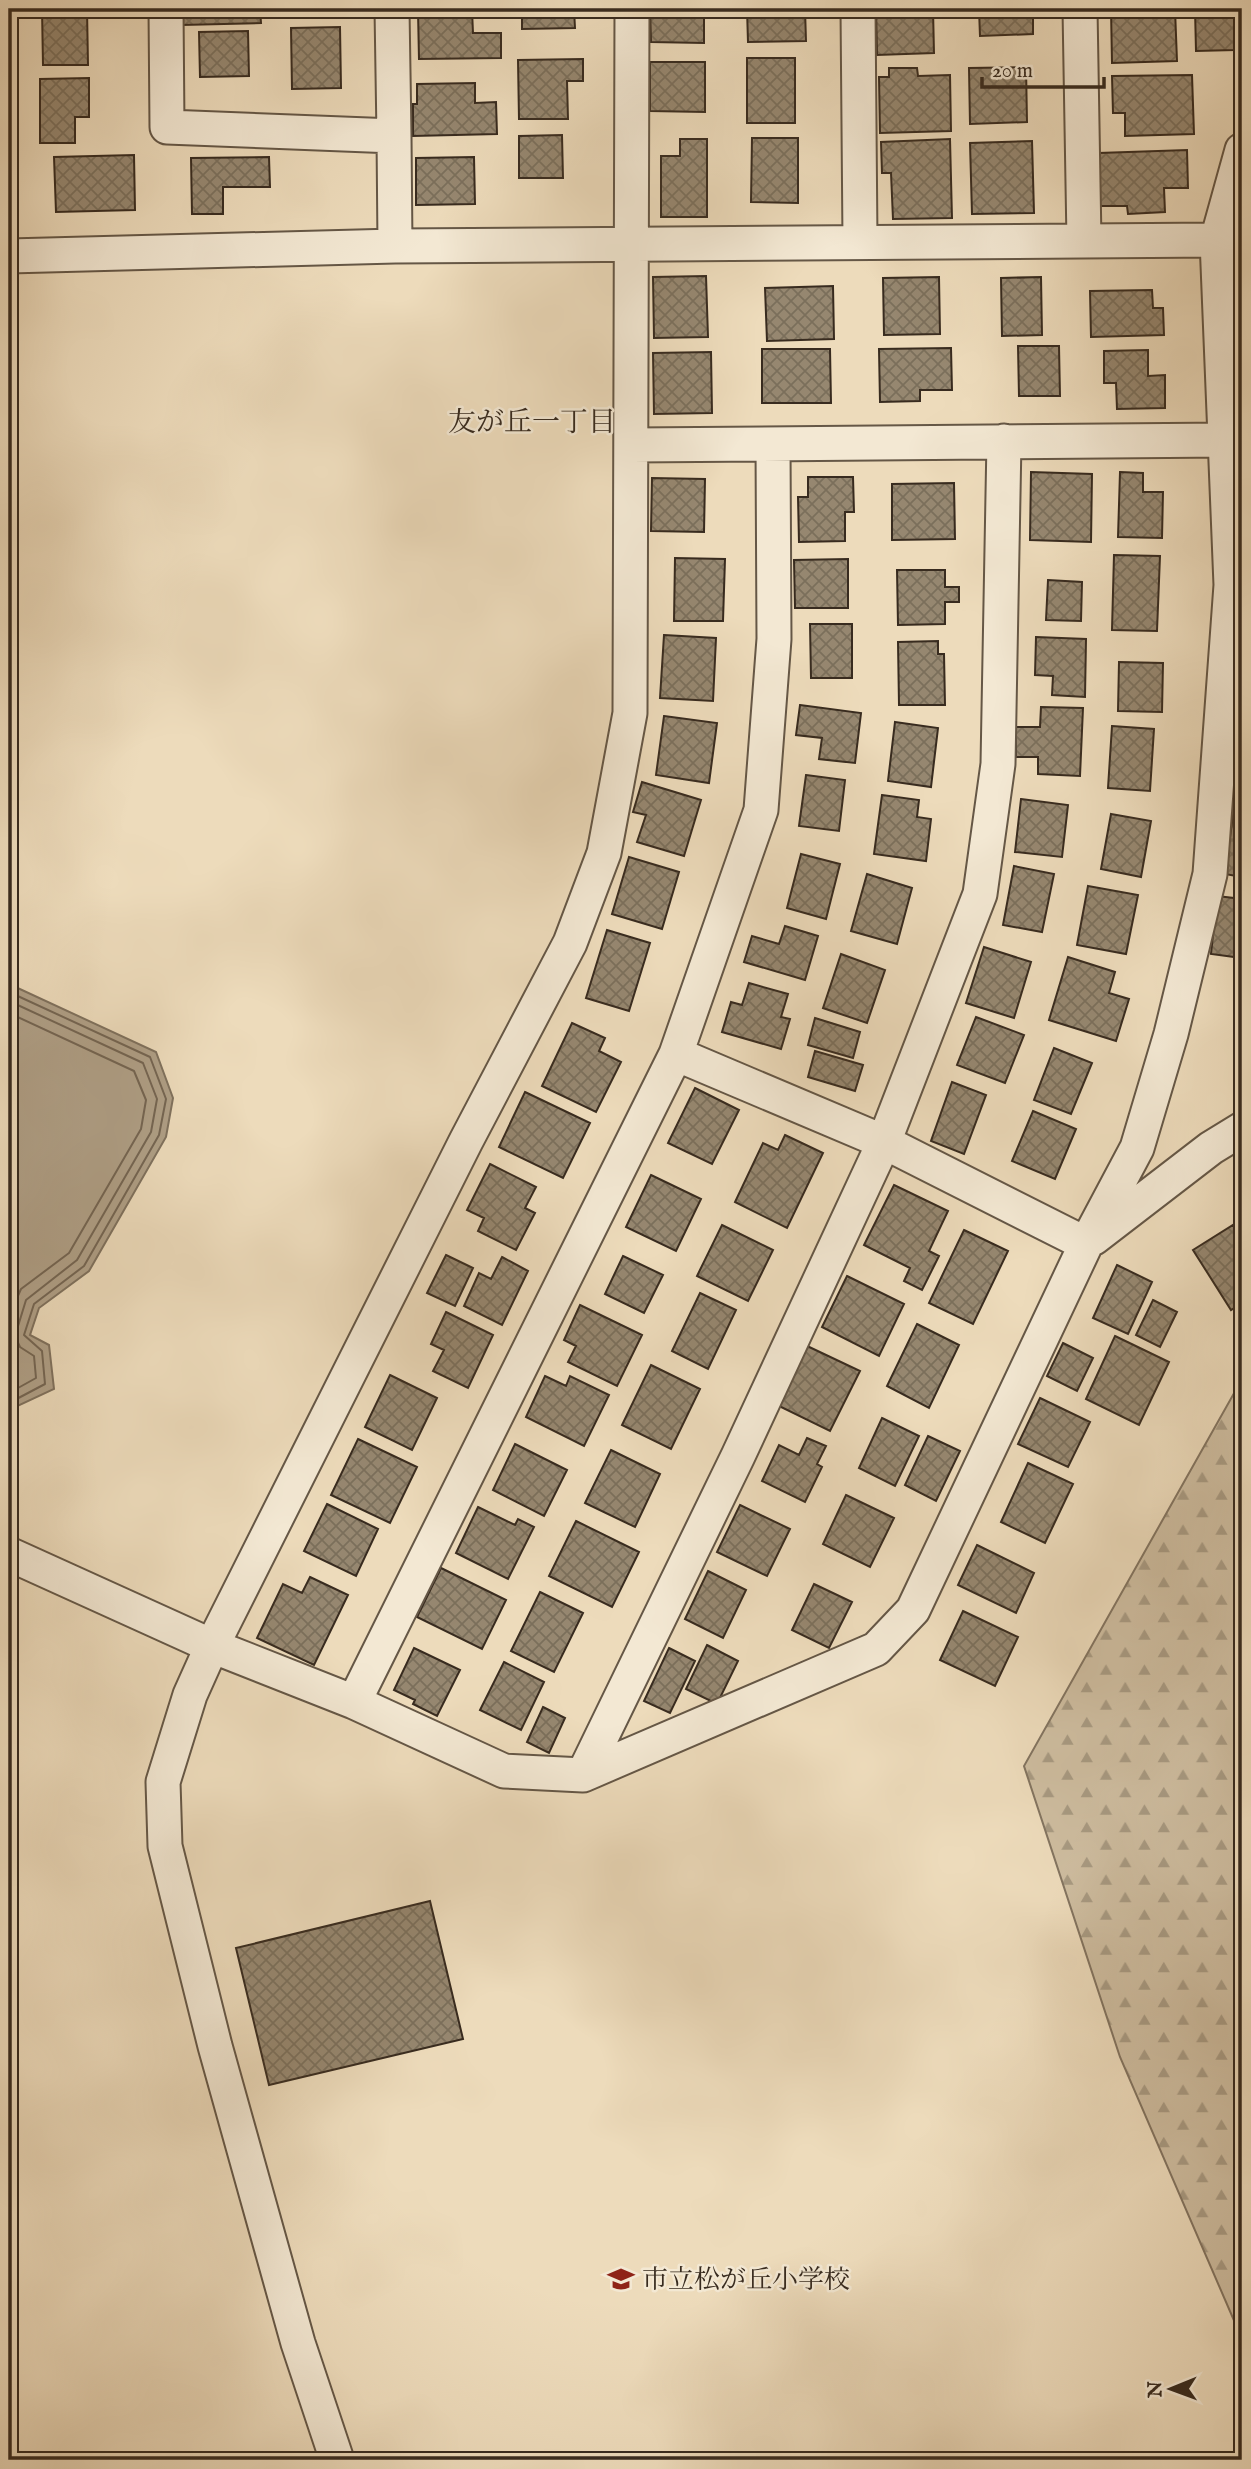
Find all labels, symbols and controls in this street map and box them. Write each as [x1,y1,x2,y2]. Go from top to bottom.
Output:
scale bar [982,46,1104,90]
text: 20 m [992,58,1033,85]
district label: 友が丘一丁目 [448,406,616,441]
school or university icon: 市立松が丘小学校 [606,2264,636,2294]
place label: 市立松が丘小学校 [642,2264,850,2297]
north arrow [1136,2354,1206,2424]
text: N [1144,2380,1168,2399]

